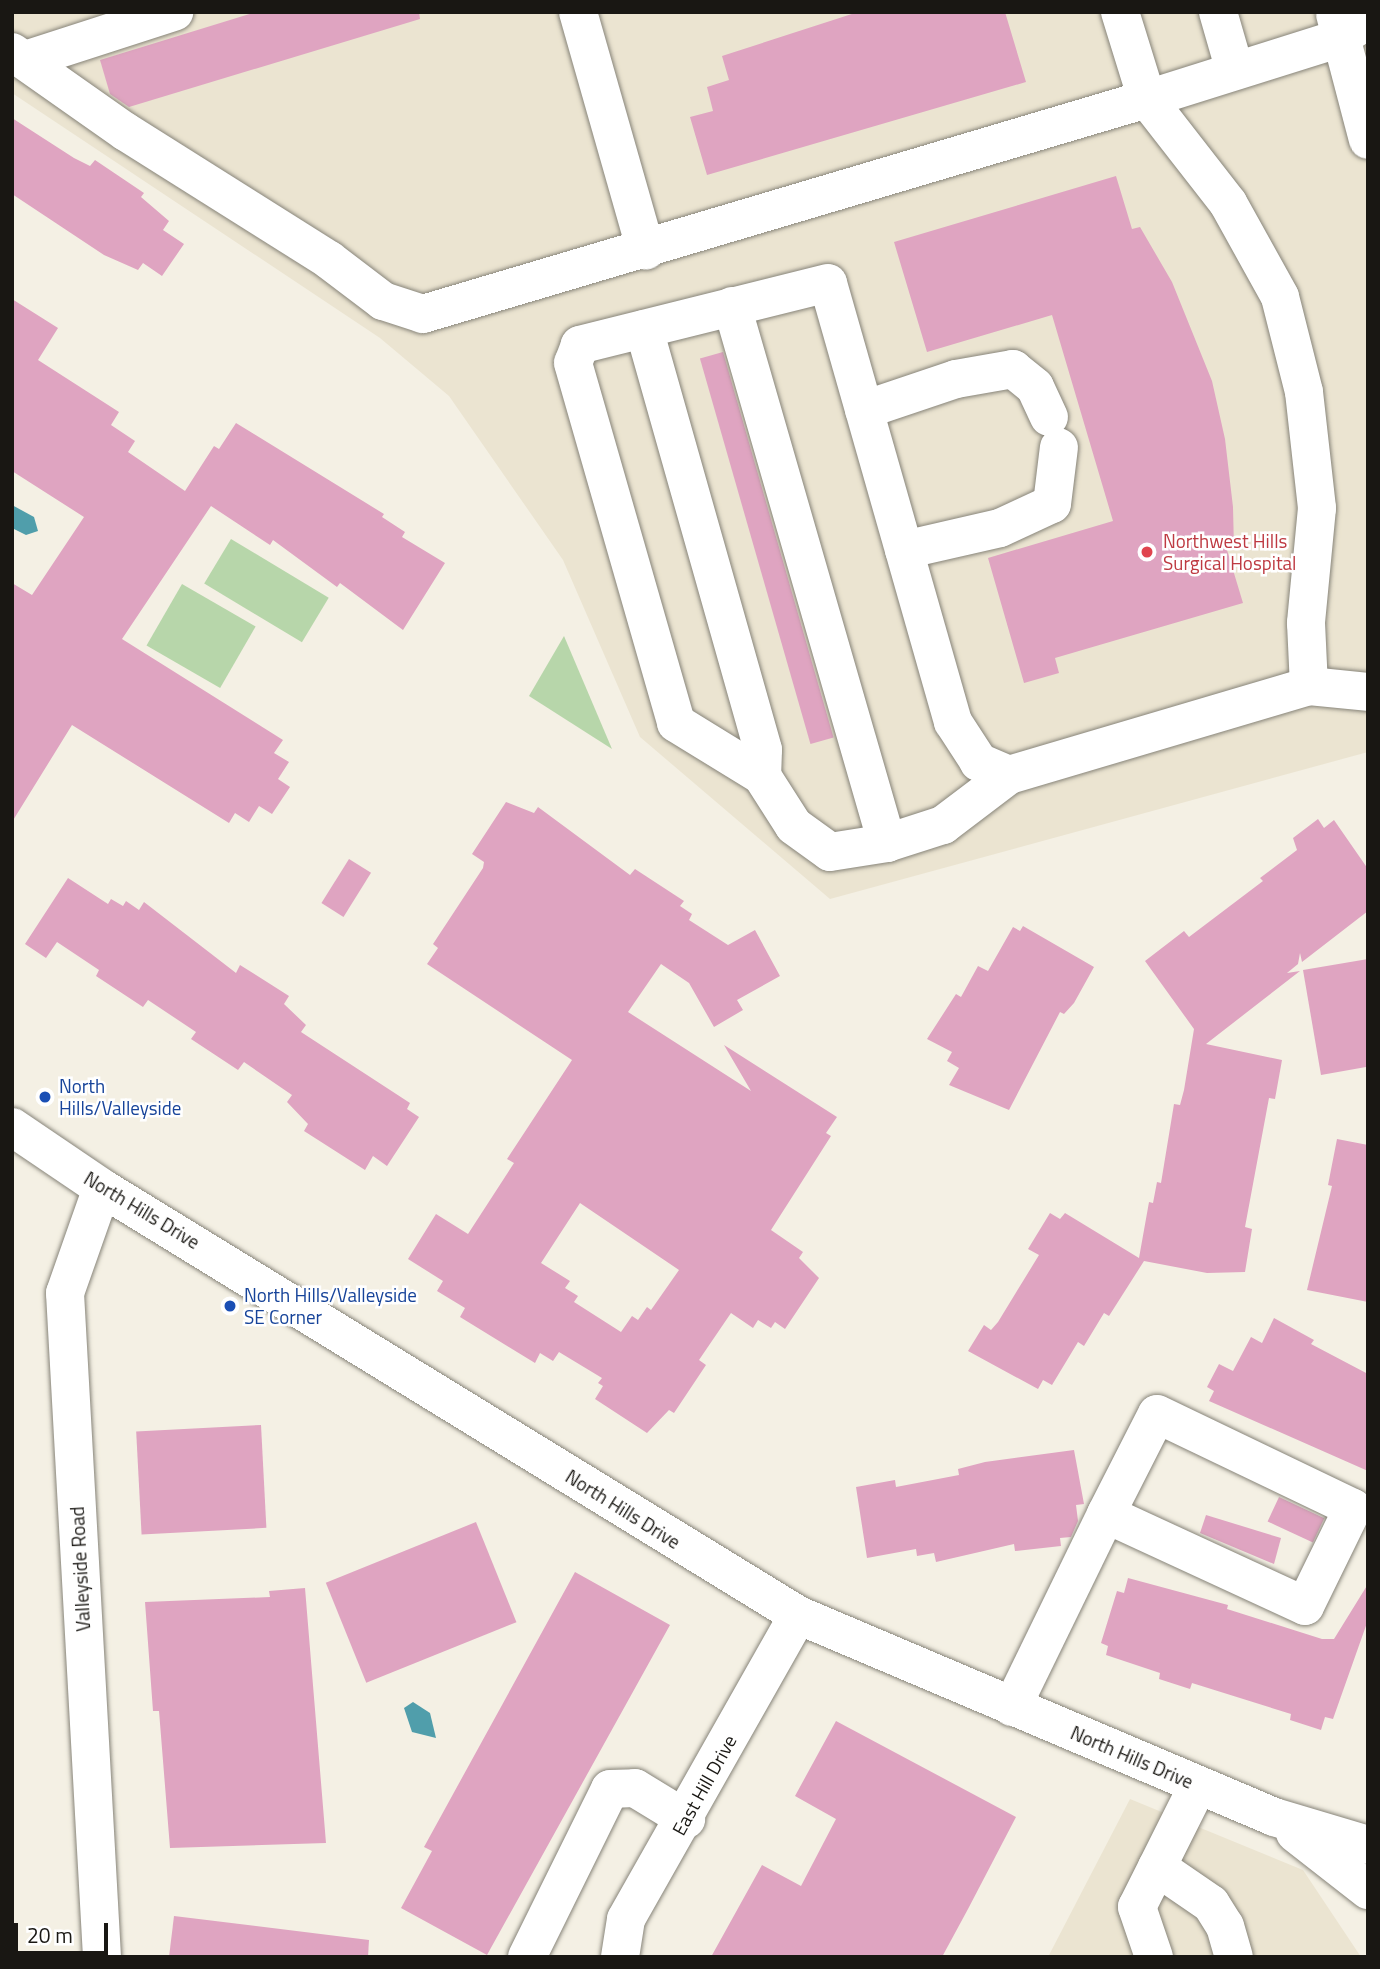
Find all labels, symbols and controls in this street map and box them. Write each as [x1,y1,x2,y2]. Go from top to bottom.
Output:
place label: Northwest Hills Surgical Hospital [1163,530,1296,574]
marker: Northwest Hills Surgical Hospital [1137,542,1157,562]
place label: North Hills/Valleyside [59,1075,181,1119]
marker: North Hills/Valleyside [37,1089,53,1105]
street label: North Hills Drive [80,1167,204,1253]
place label: North Hills/Valleyside SE Corner [244,1284,417,1328]
marker: North Hills/Valleyside SE Corner [222,1298,238,1314]
street label: North Hills Drive [562,1465,684,1553]
street label: Valleyside Road [65,1506,95,1632]
street label: North Hills Drive [1067,1721,1197,1793]
street label: East Hill Drive [667,1731,741,1839]
scale bar [18,1910,112,1954]
text: 20 m [27,1919,73,1951]

